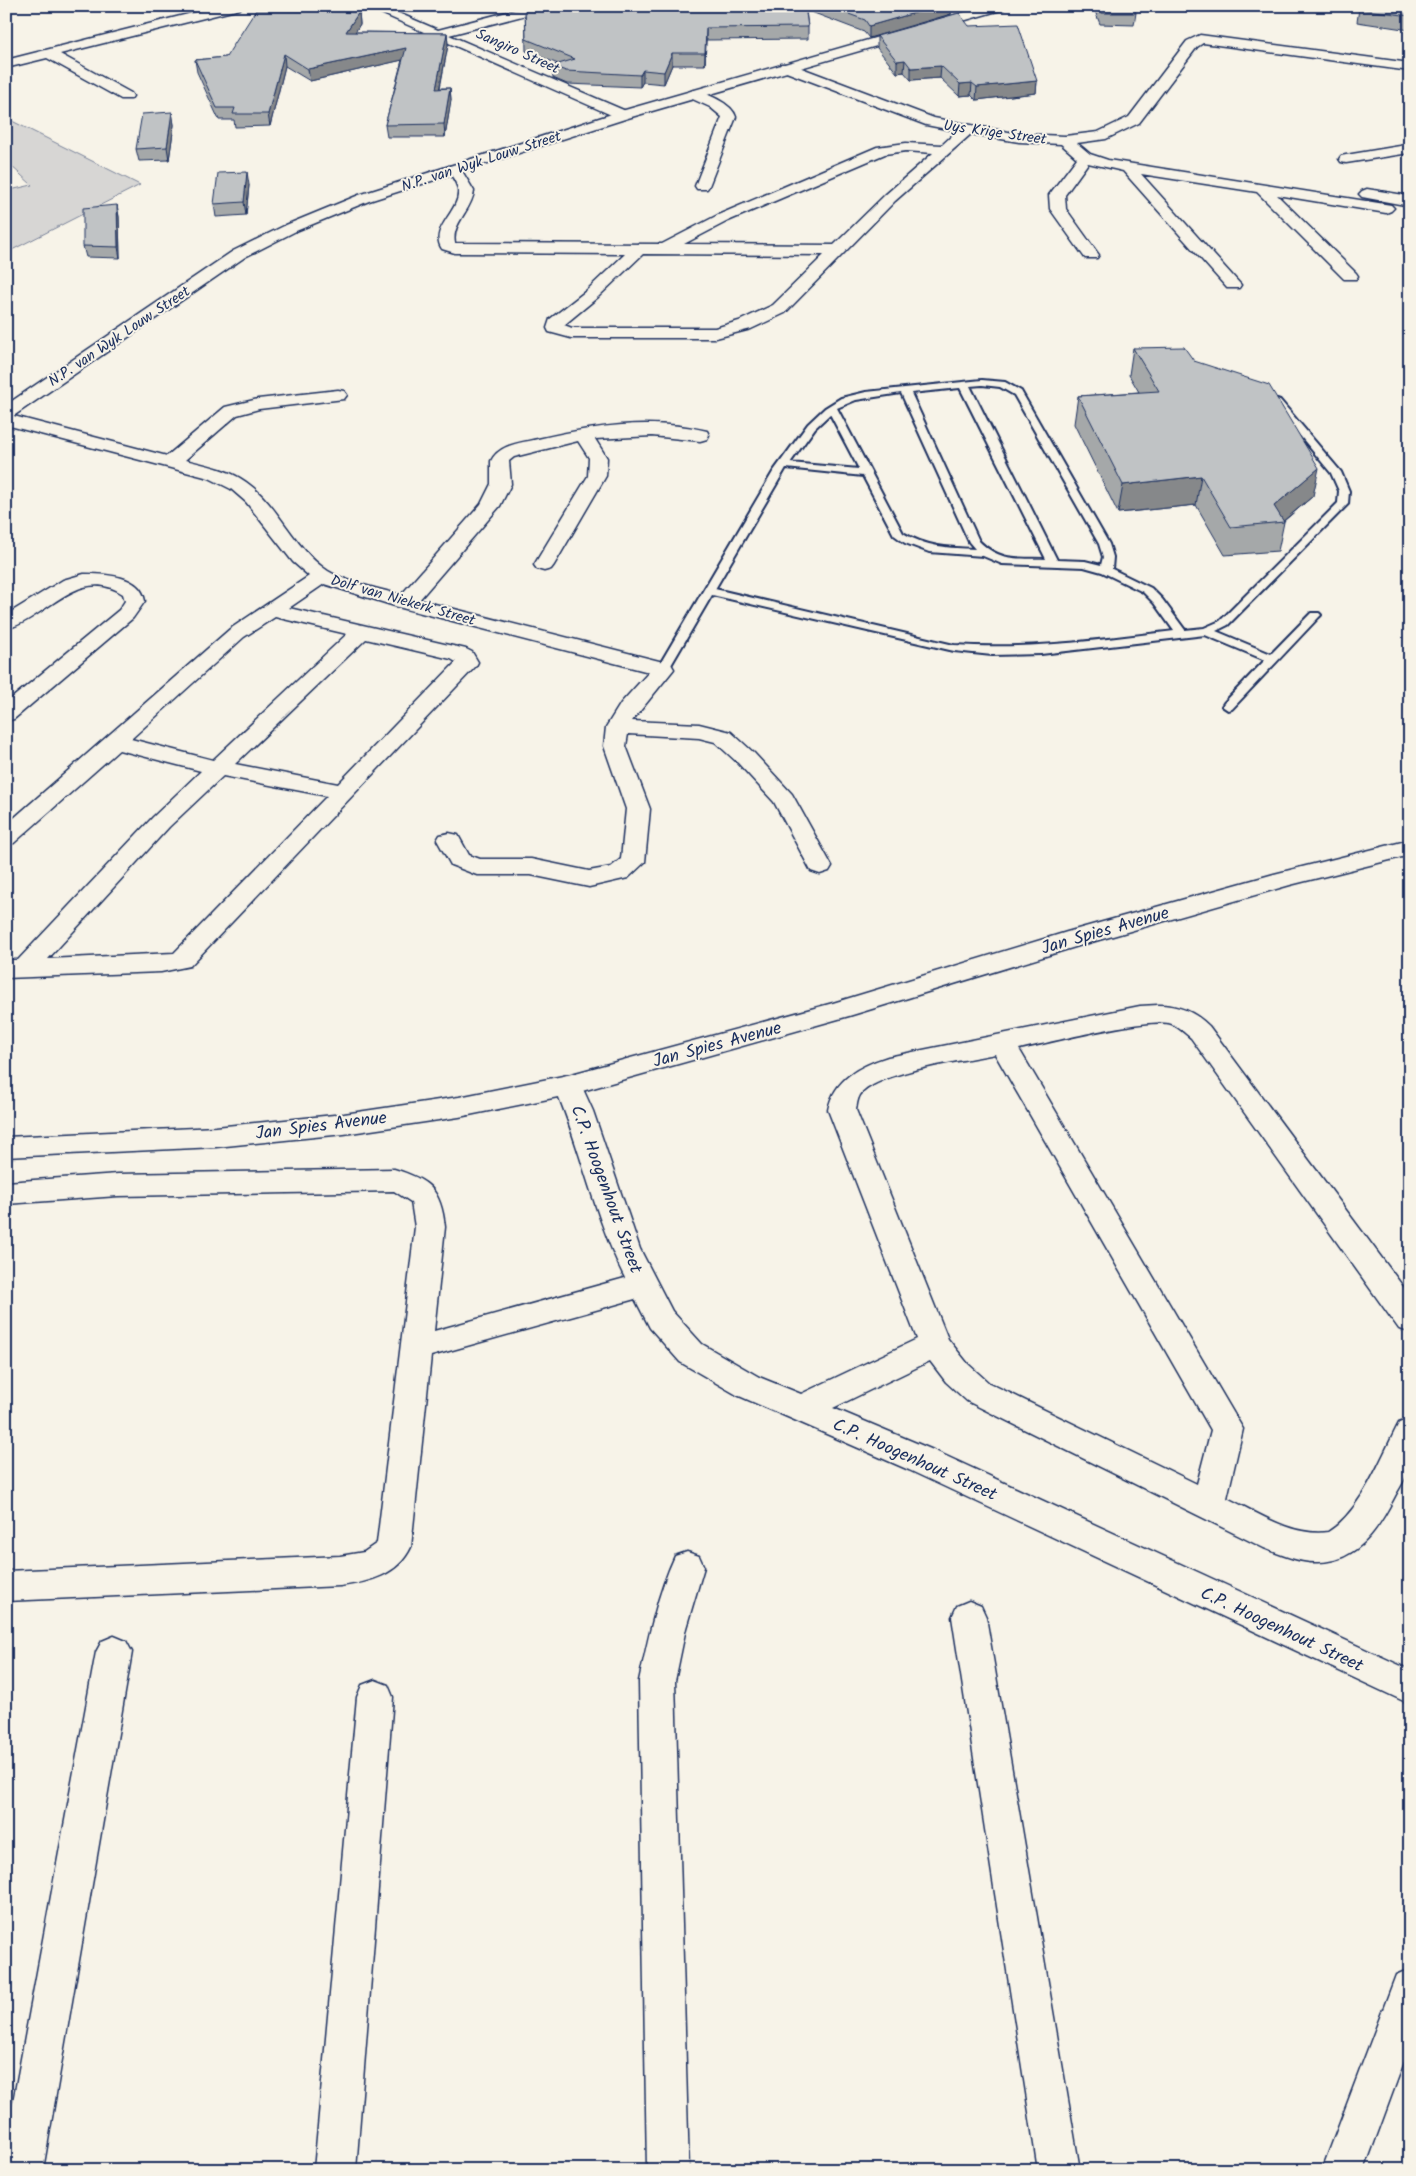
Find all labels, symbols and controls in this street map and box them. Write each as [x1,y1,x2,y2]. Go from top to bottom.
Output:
street label: Sangiro Street [472,23,564,81]
street label: Uys Krige Street [942,114,1048,152]
street label: N.P. van Wyk Louw Street [398,125,565,199]
street label: N.P. van Wyk Louw Street [44,280,196,393]
street label: Dolf van Niekerk Street [328,569,478,633]
street label: Jan Spies Avenue [1038,899,1173,964]
street label: Jan Spies Avenue [650,1014,785,1077]
street label: C.P. Hoogenhout Street [562,1101,650,1279]
street label: Jan Spies Avenue [254,1104,389,1149]
street label: C.P. Hoogenhout Street [828,1411,1002,1510]
street label: C.P. Hoogenhout Street [1195,1580,1369,1681]

